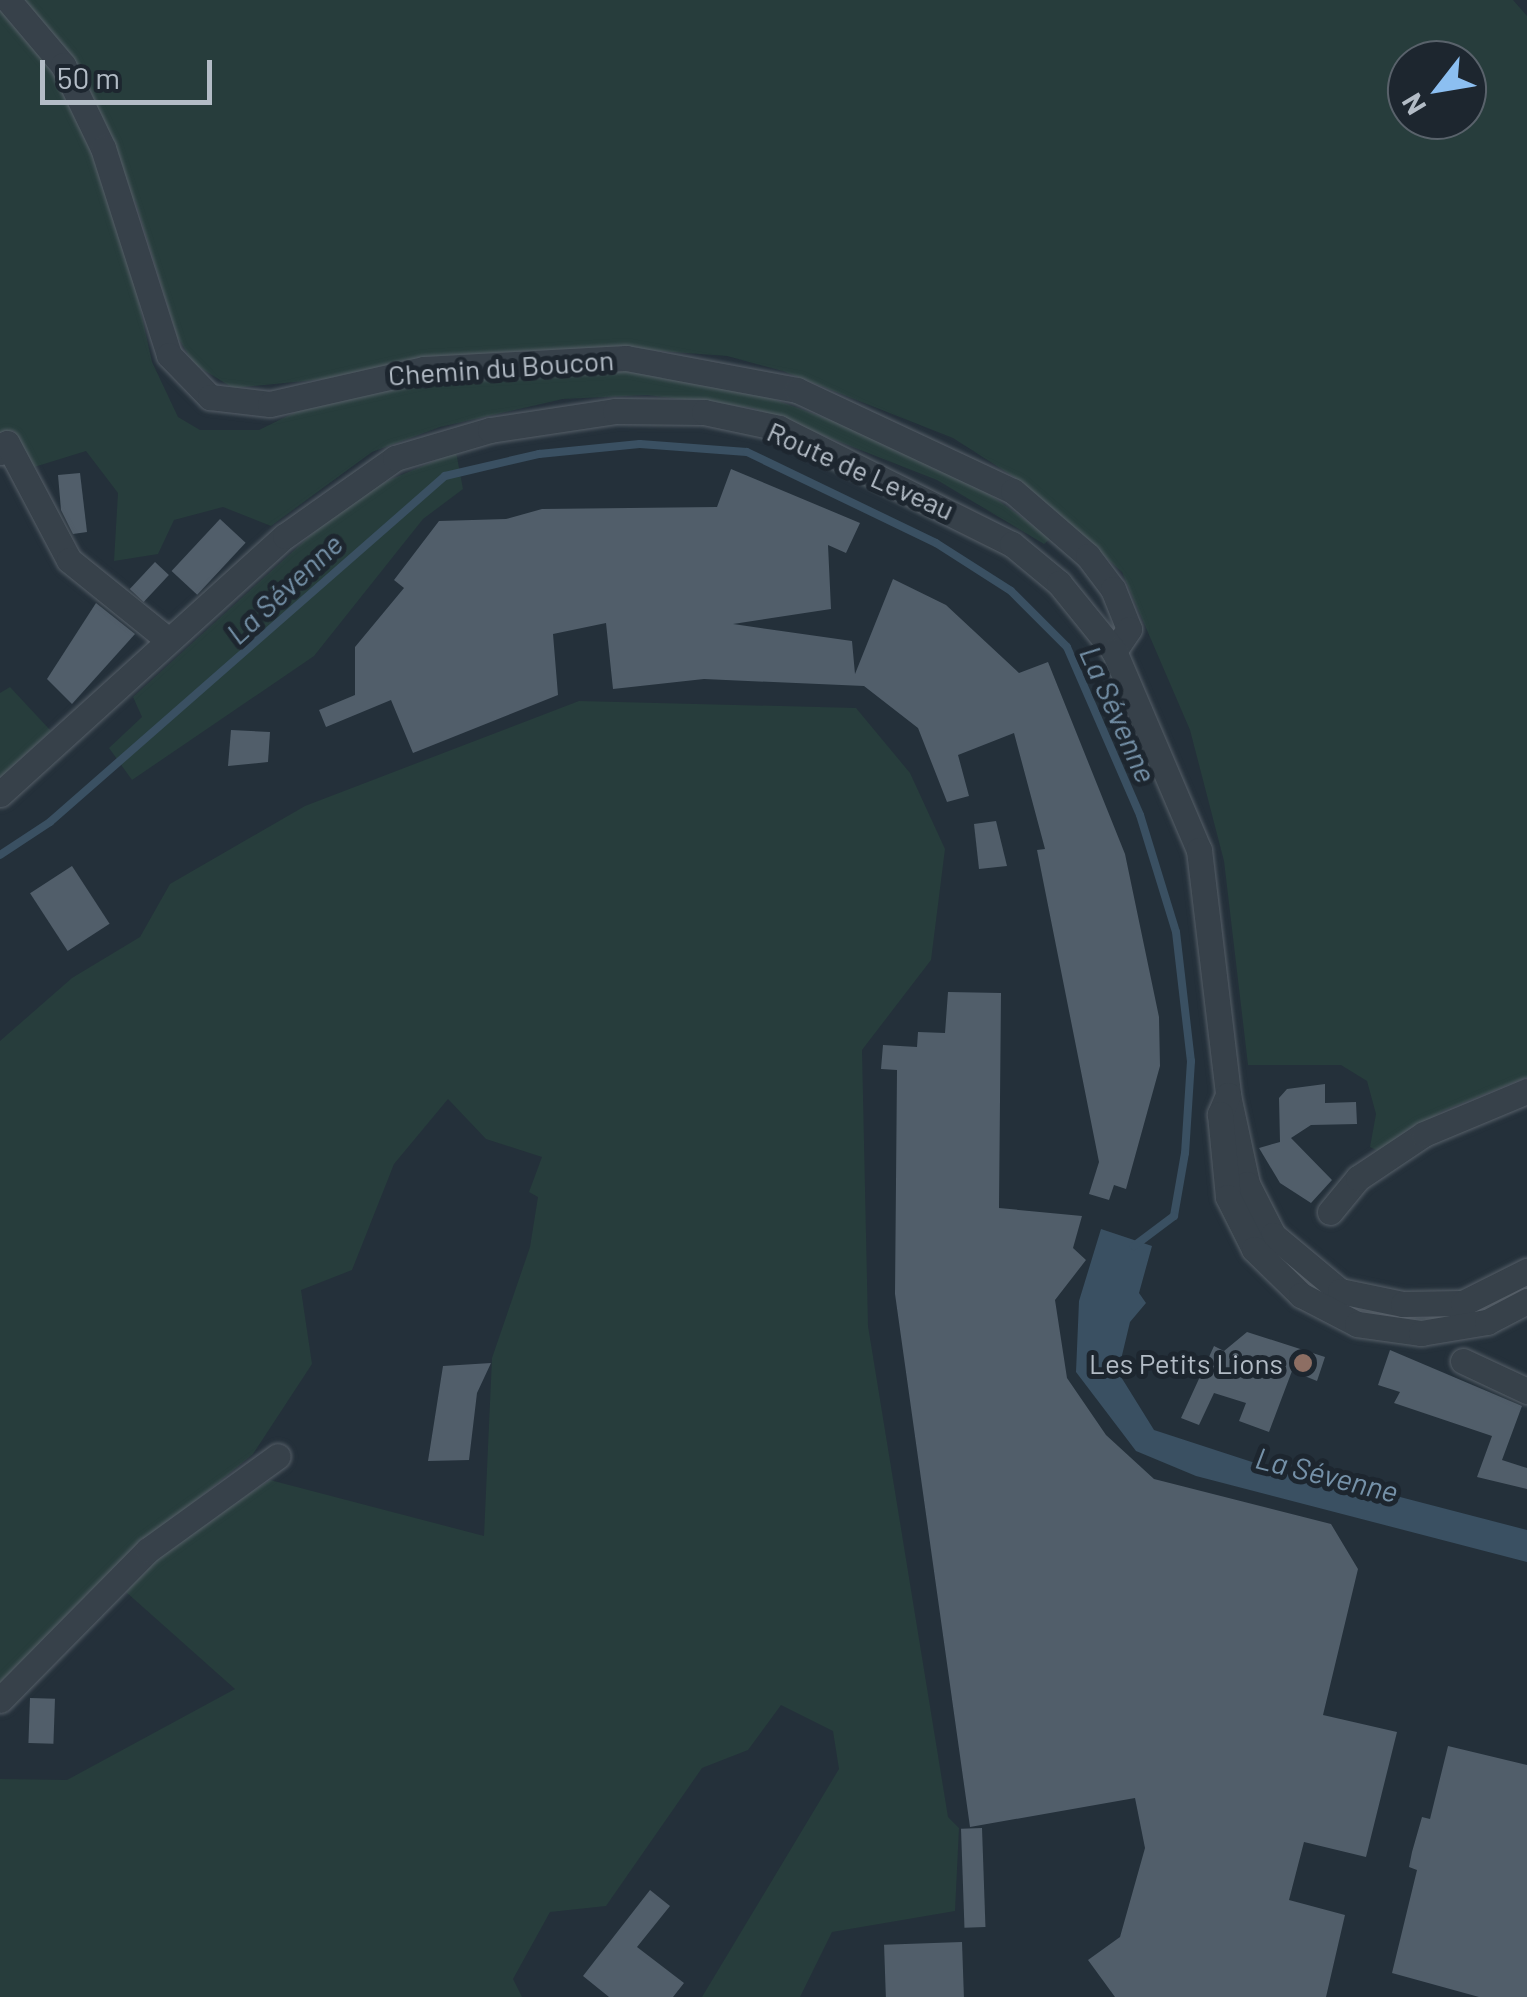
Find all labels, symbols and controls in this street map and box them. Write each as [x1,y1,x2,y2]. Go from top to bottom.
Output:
scale bar [45,40,218,102]
north arrow [1387,40,1487,140]
text: 50 m [57,59,120,95]
text: N [1394,88,1432,121]
street label: Chemin du Boucon [387,342,615,392]
street label: Route de Leveau [762,414,960,526]
water label: La Sévenne [218,525,350,651]
water label: La Sévenne [1073,640,1165,788]
place label: Les Petits Lions [1089,1346,1283,1380]
marker: Les Petits Lions [1292,1352,1314,1374]
water label: La Sévenne [1252,1439,1402,1509]

